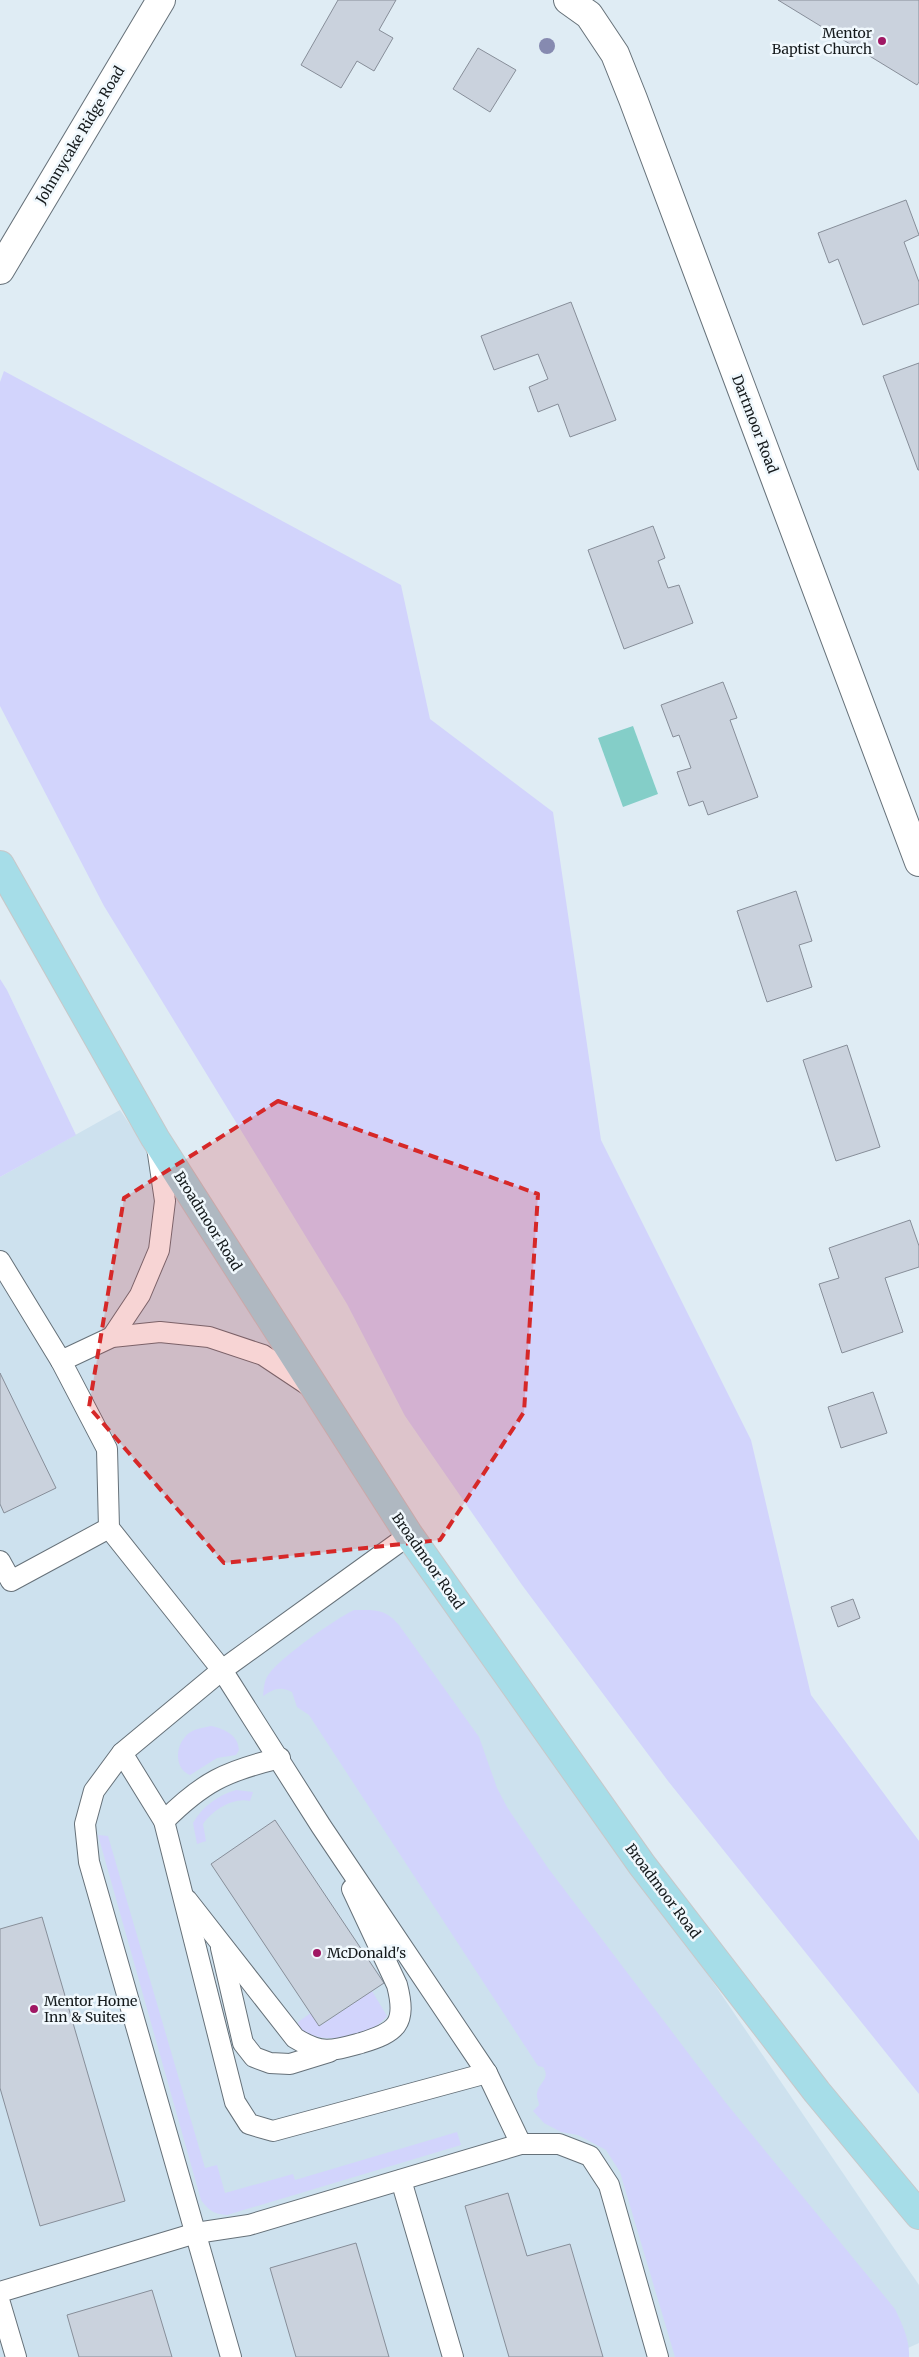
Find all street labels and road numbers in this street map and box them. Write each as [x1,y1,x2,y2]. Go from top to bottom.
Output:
street label: Johnnycake Ridge Road [31,62,129,208]
street label: Dartmoor Road [728,372,782,476]
street label: Broadmoor Road [170,1168,246,1274]
street label: Broadmoor Road [388,1509,468,1613]
street label: Broadmoor Road [622,1840,705,1942]

